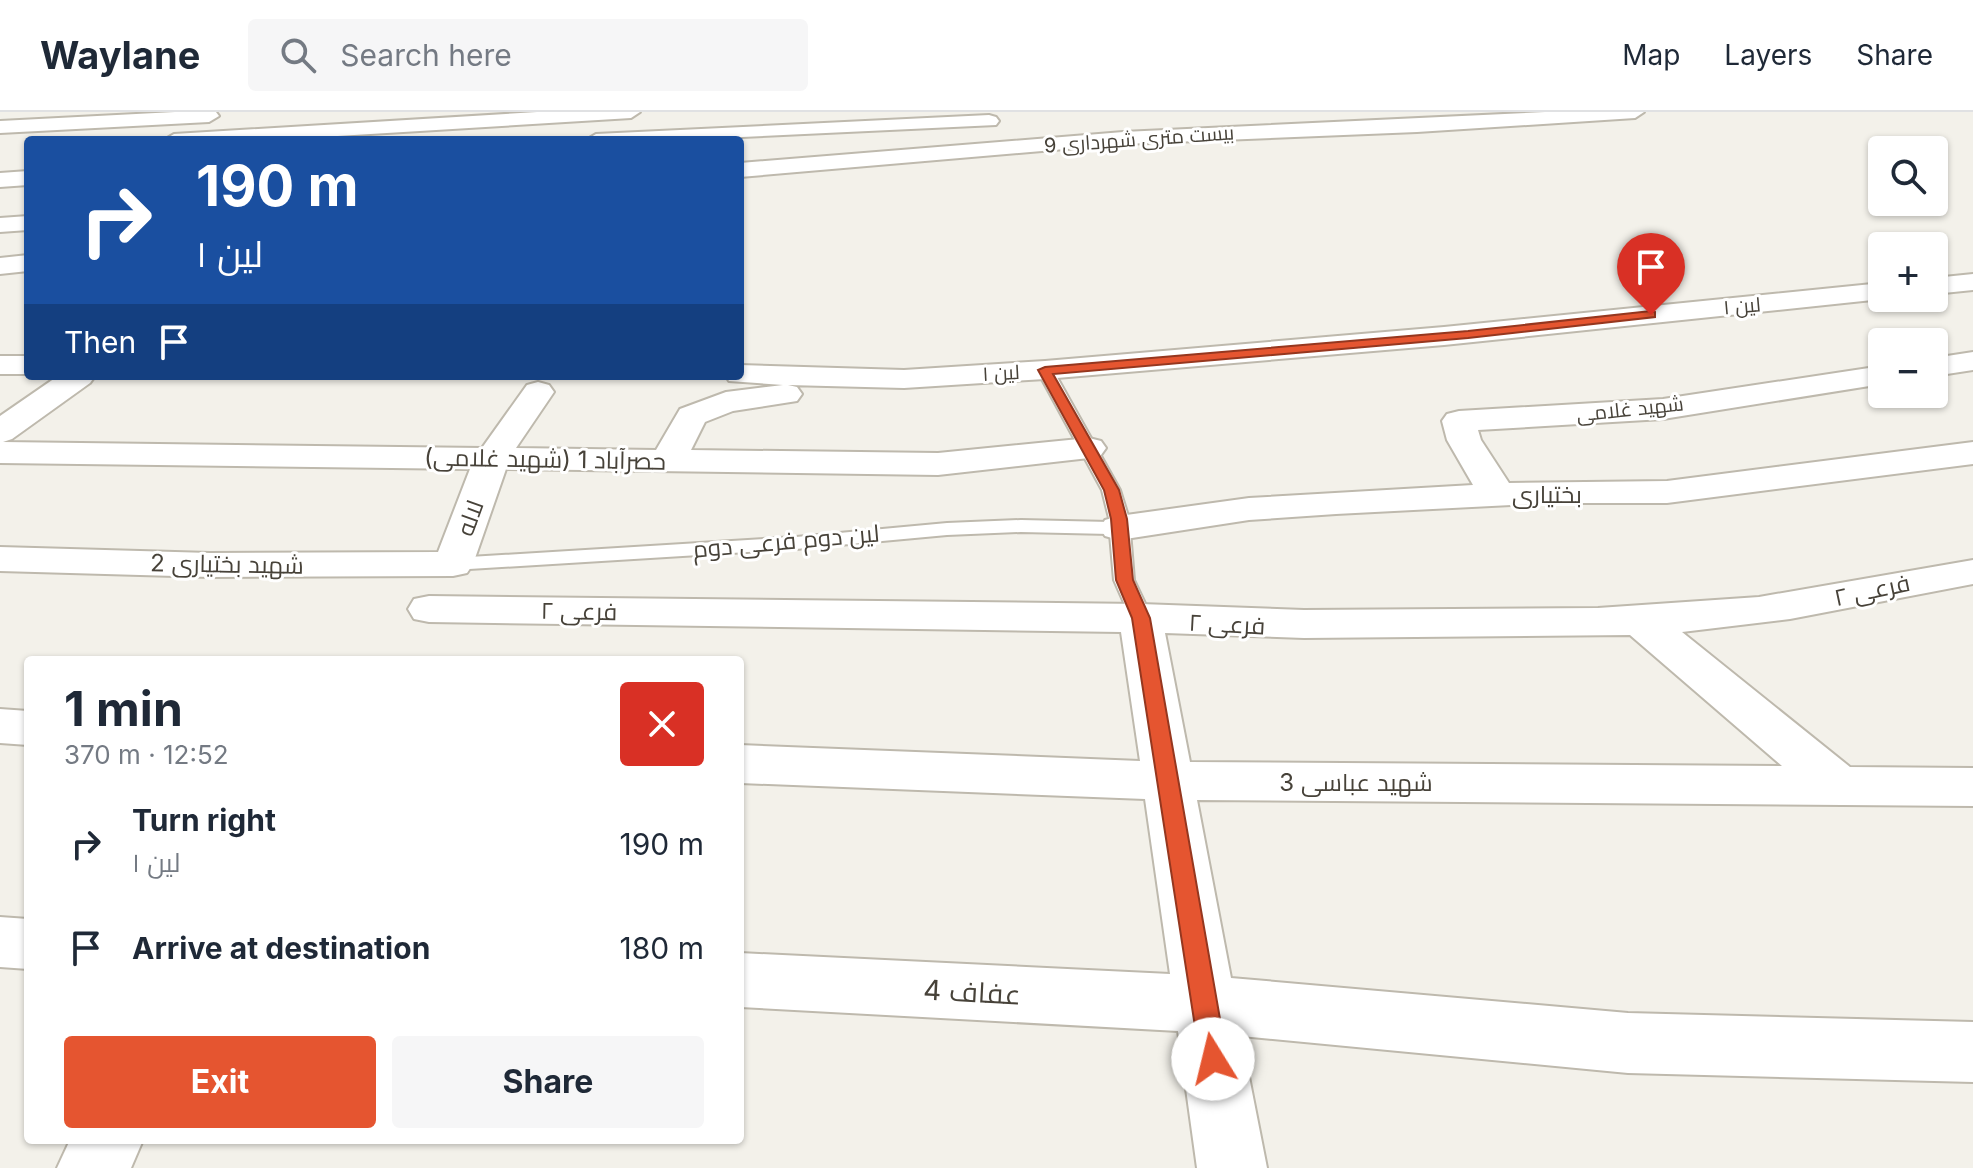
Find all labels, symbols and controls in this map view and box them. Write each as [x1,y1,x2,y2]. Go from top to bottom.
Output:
search box [248,19,808,91]
text: Waylane [40,32,200,78]
icon: search [276,33,320,77]
text: Search here [340,37,512,73]
text: Map [1622,38,1680,72]
text: Layers [1724,38,1812,72]
text: Share [1856,38,1933,72]
street label: بیست متری شهرداری 9 [1043,120,1235,159]
map controls [1868,136,1948,408]
button: search [1868,136,1948,216]
text: 190 m [196,152,359,220]
icon: right [64,168,168,272]
text: لین ۱ [196,232,263,276]
button: + [1868,232,1948,312]
pin [1617,233,1685,315]
icon: arrive [1629,245,1673,289]
street label: لین ۱ [1722,292,1762,321]
icon: arrive [152,320,196,364]
text: Then [64,324,136,360]
button: − [1868,328,1948,408]
street label: لین ۱ [982,360,1020,387]
street label: شهید غلامی [1575,391,1685,428]
street label: حصرآباد 1 (شهید غلامی) [424,442,666,476]
street label: بختیاری [1512,480,1582,509]
street label: لاله [450,496,490,540]
street label: لین دوم فرعی دوم [691,518,881,566]
street label: شهید بختیاری 2 [150,548,304,580]
street label: ۲ فرعی [1832,568,1912,612]
street label: ۲ فرعی [540,596,618,626]
street label: ۲ فرعی [1188,608,1266,640]
text: 1 min [64,679,183,738]
button: close [620,682,704,766]
text: 370 m · 12:52 [64,739,229,770]
street label: شهید عباسی 3 [1279,768,1433,797]
text: Turn right [132,802,276,838]
icon: right [64,822,108,866]
text: 190 m [620,826,704,862]
text: لین ۱ [132,847,180,878]
icon: arrive [64,926,108,970]
text: Arrive at destination [132,930,430,966]
text: 180 m [620,930,704,966]
street label: عفاف 4 [922,972,1022,1012]
position arrow [1171,1017,1255,1101]
button: Exit [64,1036,376,1128]
button: Share [392,1036,704,1128]

